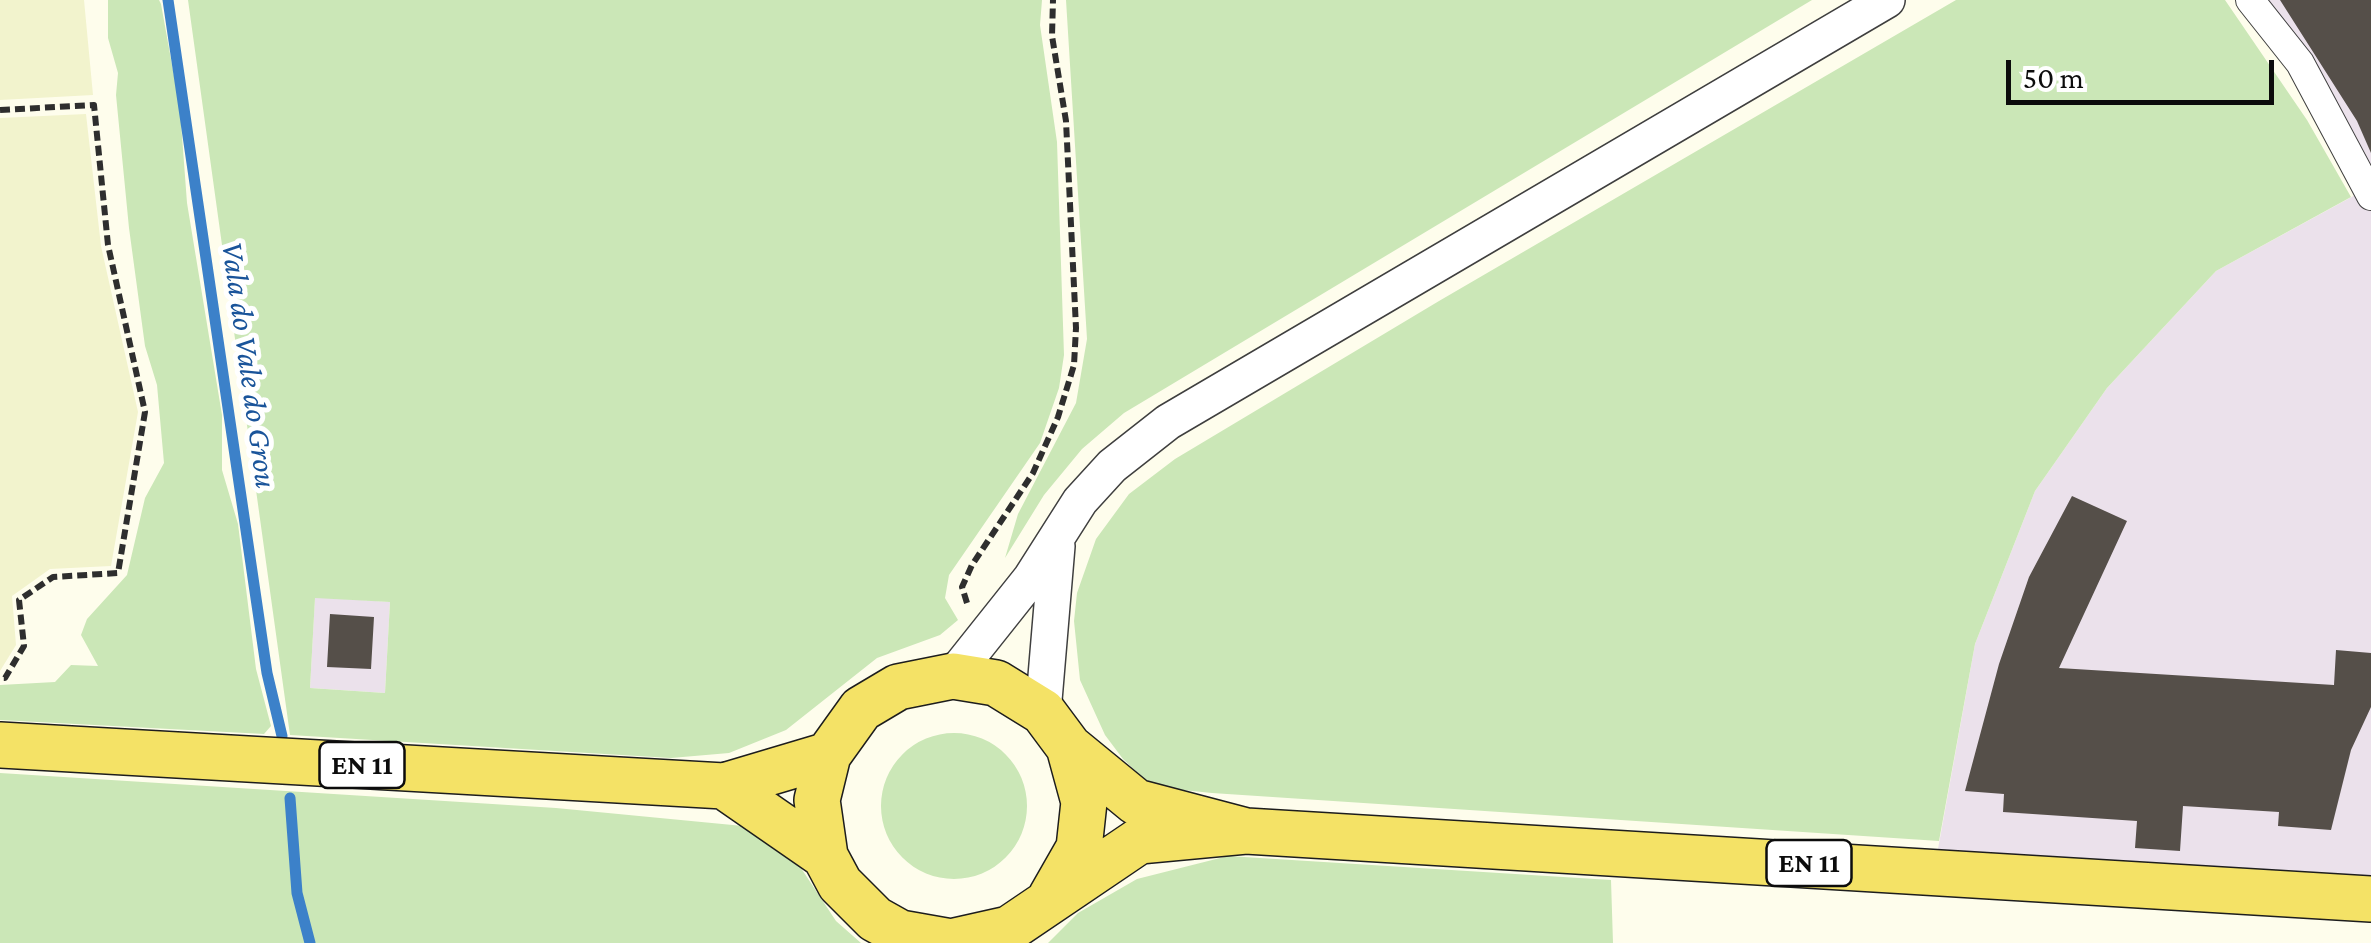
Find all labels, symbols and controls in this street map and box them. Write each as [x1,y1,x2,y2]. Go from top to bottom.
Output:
scale bar [2011,40,2278,102]
text: 50 m [2023,61,2084,94]
water label: Vala do Vale do Grou [213,239,285,491]
road number: EN 11 [320,742,404,788]
road number: EN 11 [1766,840,1852,886]

